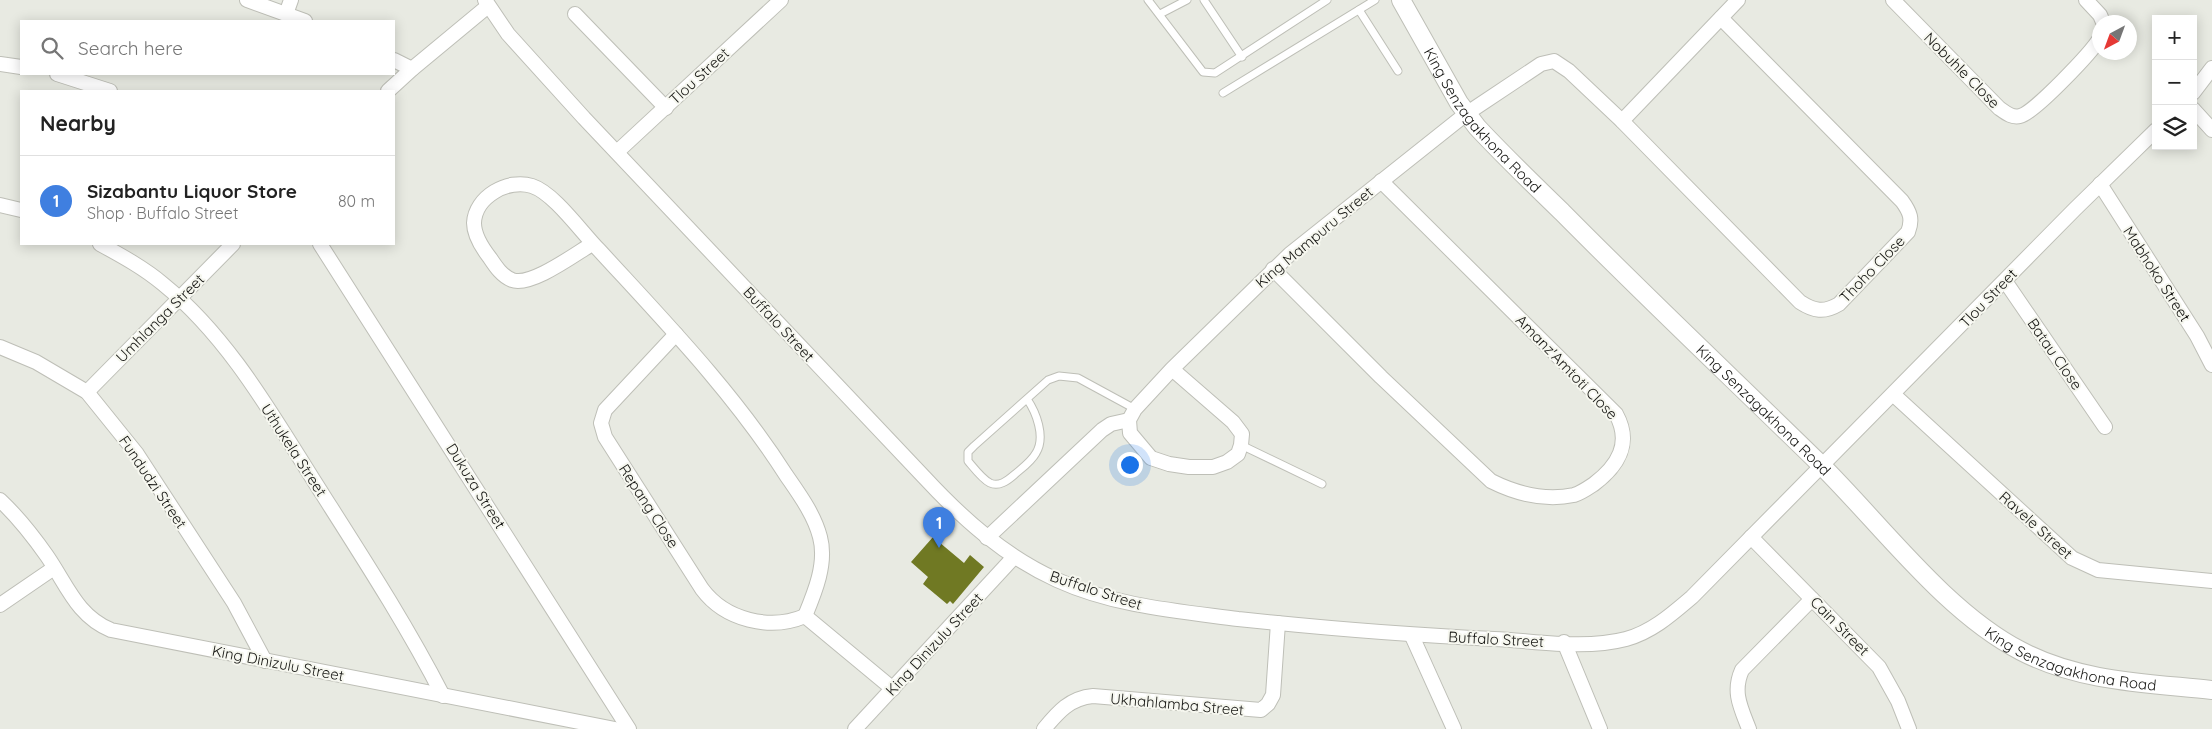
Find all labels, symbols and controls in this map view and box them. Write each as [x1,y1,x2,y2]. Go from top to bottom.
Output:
north arrow [2092,15,2137,60]
map controls [2152,15,2197,150]
button: + [2152,15,2197,60]
search box [20,20,395,75]
street label: Nobuhle Close [1920,28,2004,112]
icon: search [38,34,66,62]
text: Search here [78,36,183,60]
street label: Tlou Street [665,43,733,109]
street label: King Senzagakhona Road [1420,44,1545,196]
button: − [2152,60,2197,105]
button: layers [2152,105,2197,150]
text: Nearby [40,110,116,136]
text: Sizabantu Liquor Store [87,179,297,203]
street label: King Mampuru Street [1251,182,1377,292]
text: 1 [53,191,59,211]
text: 80 m [338,191,375,211]
text: Shop · Buffalo Street [87,203,238,223]
street label: Mabhoko Street [2119,223,2195,325]
street label: Thoho Close [1835,231,1909,307]
street label: Tlou Street [1955,264,2021,332]
street label: Umhlanga Street [112,270,208,366]
street label: Buffalo Street [739,283,819,365]
street label: Amanz'Amtoti Close [1512,310,1622,424]
street label: Batau Close [2023,314,2087,394]
street label: King Senzagakhona Road [1692,340,1835,479]
street label: Uthukela Street [257,400,331,500]
street label: Fundudzi Street [115,432,191,532]
street label: Dukuza Street [442,440,510,532]
your location [1117,452,1143,478]
street label: Repang Close [615,460,683,552]
street label: Ravele Street [1995,487,2077,563]
pin: 1 [923,507,955,548]
street label: Buffalo Street [1048,566,1144,614]
street label: King Dinizulu Street [881,588,987,700]
street label: Cain Street [1806,592,1874,660]
street label: King Senzagakhona Road [1981,622,2157,694]
street label: Buffalo Street [1448,627,1544,651]
street label: King Dinizulu Street [210,641,346,685]
street label: Ukhahlamba Street [1109,689,1245,719]

